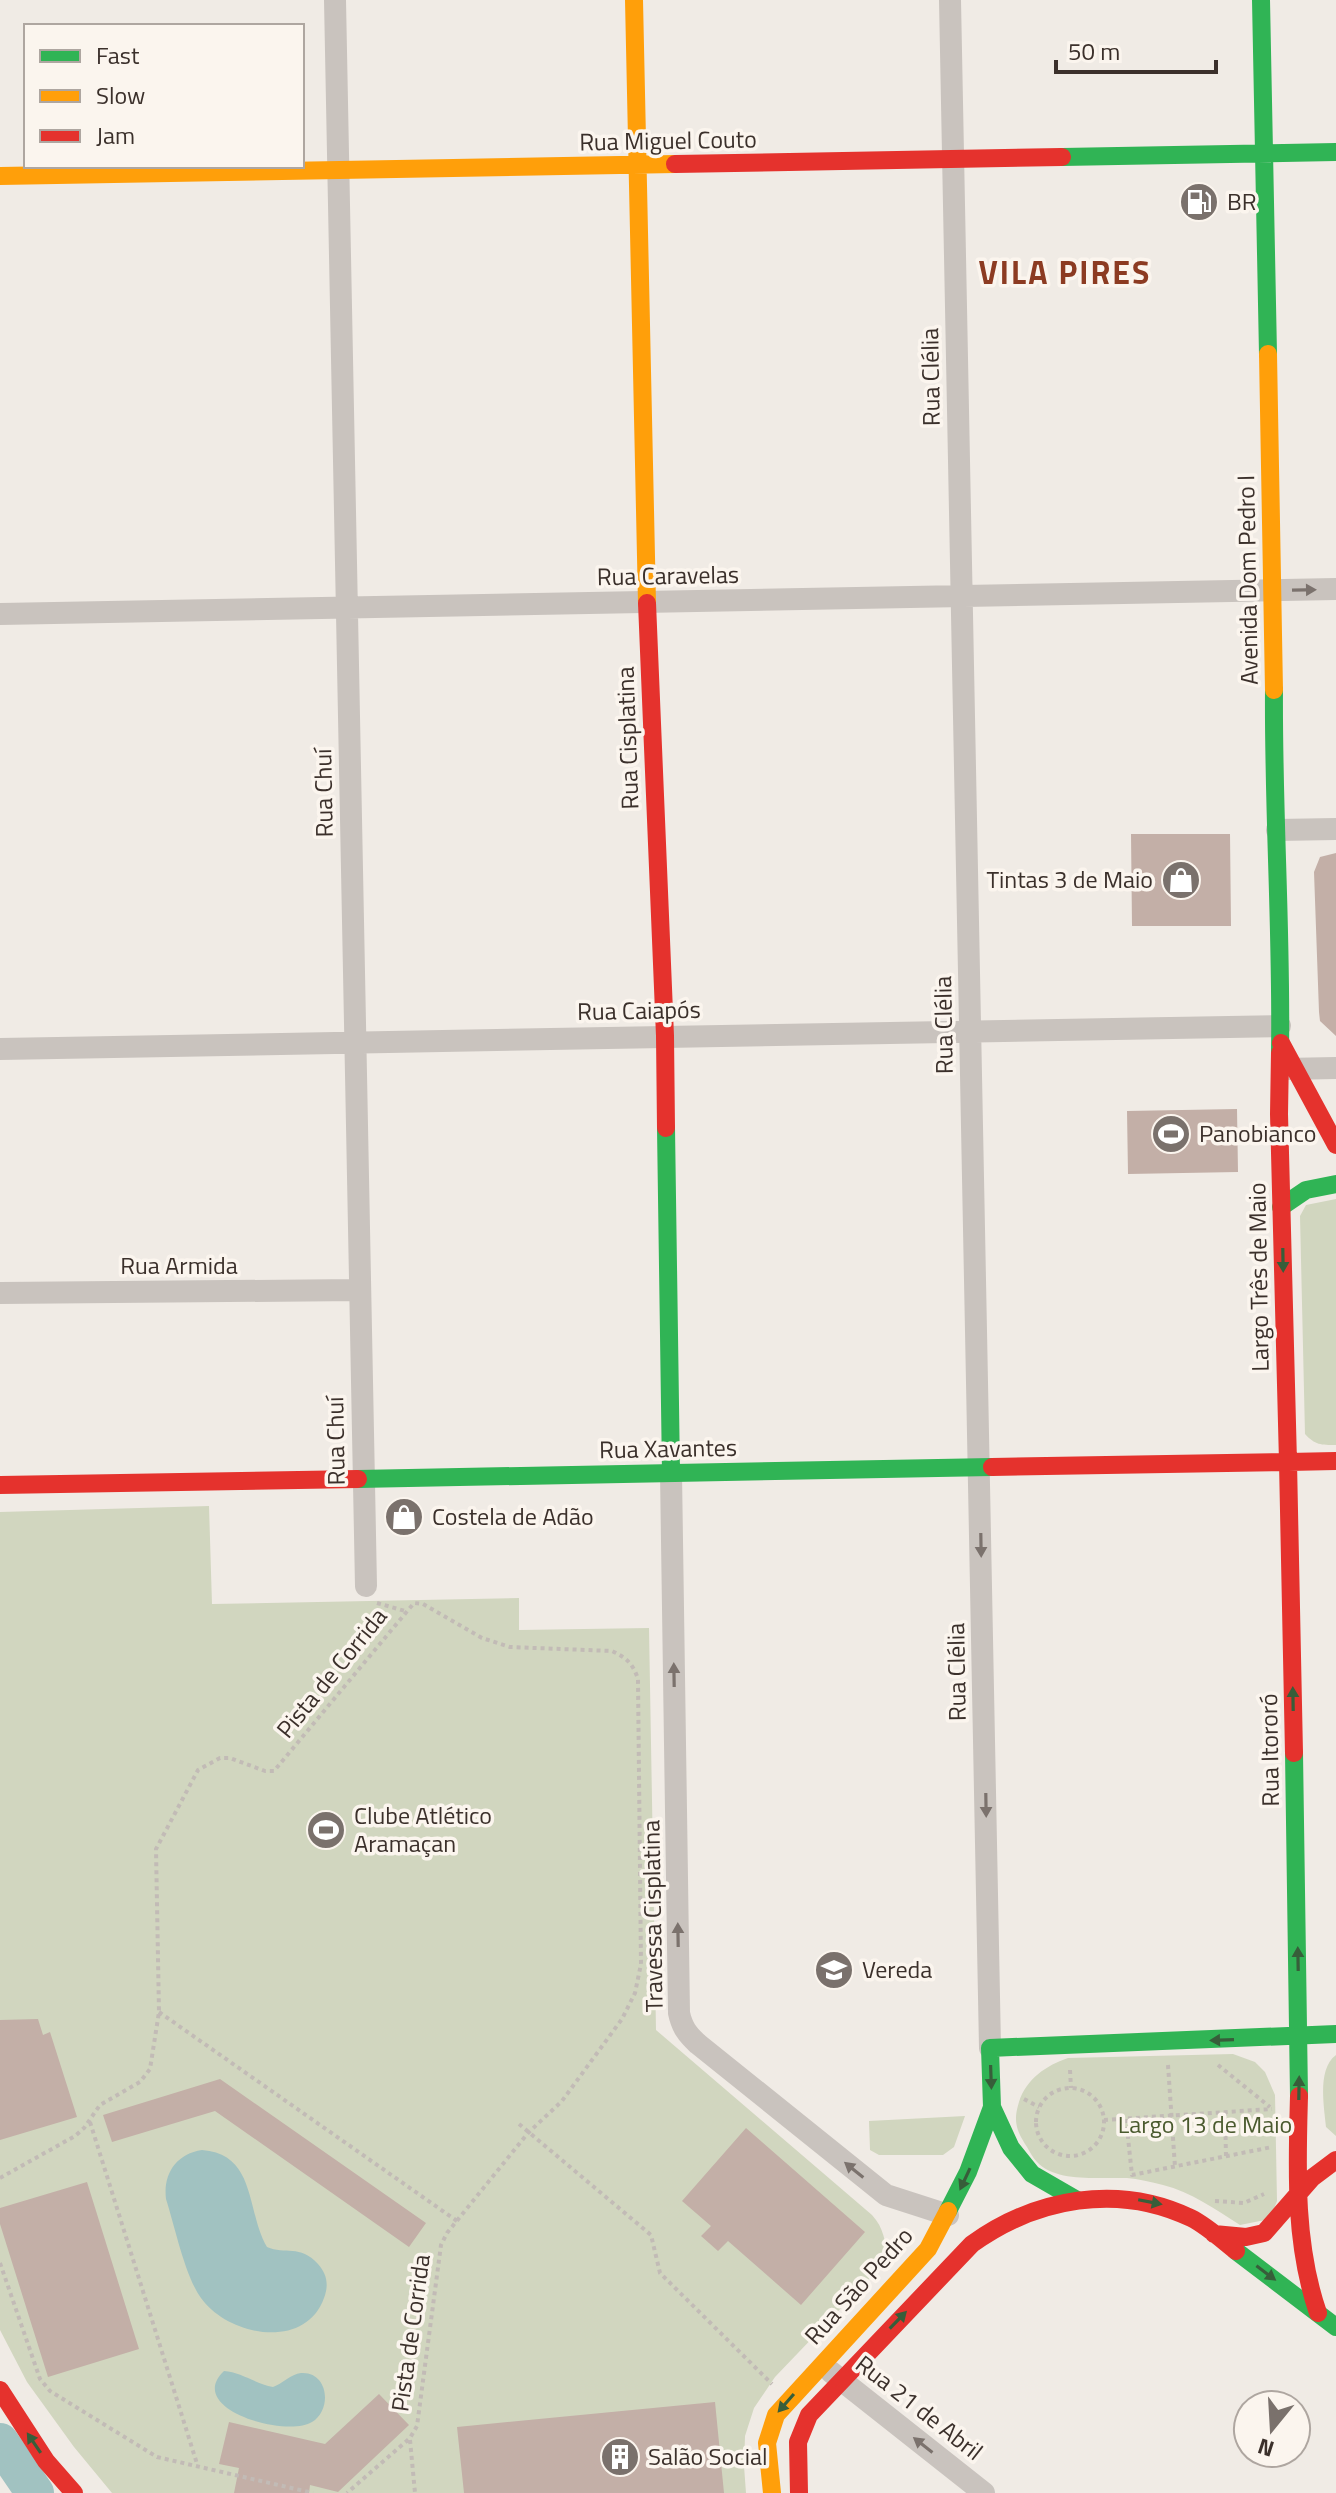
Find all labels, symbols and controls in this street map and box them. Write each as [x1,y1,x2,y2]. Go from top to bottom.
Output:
legend [24,24,304,168]
scale bar [1056,24,1216,74]
text: 50 m [1068,33,1120,69]
text: Fast [96,37,140,73]
text: Slow [96,77,145,113]
text: Jam [96,117,135,153]
street label: Rua Miguel Couto [579,120,757,160]
fuel station icon: BR [1178,181,1220,223]
place label: BR [1227,183,1257,219]
district label: VILA PIRES [979,248,1151,296]
street label: Rua Clélia [911,328,949,426]
street label: Avenida Dom Pedro I [1227,475,1267,685]
street label: Rua Caravelas [597,556,739,594]
one-way arrow [1292,583,1317,596]
street label: Rua Cisplatina [607,666,647,810]
street label: Rua Chuí [304,747,342,838]
shop icon: Tintas 3 de Maio [1160,859,1202,901]
place label: Tintas 3 de Maio [986,861,1153,897]
street label: Rua Clélia [924,976,962,1074]
street label: Rua Caiapós [577,991,701,1029]
sports icon: Panobianco [1150,1113,1192,1155]
place label: Panobianco [1199,1115,1316,1151]
street label: Largo Três de Maio [1238,1182,1278,1372]
street label: Rua Armida [120,1247,238,1283]
one-way arrow [1276,1248,1289,1273]
street label: Rua Chuí [316,1395,354,1486]
street label: Rua Xavantes [599,1429,737,1467]
shop icon: Costela de Adão [383,1496,425,1538]
place label: Costela de Adão [432,1498,594,1534]
one-way arrow [974,1533,987,1558]
street label: Pista de Corrida [267,1599,395,1745]
street label: Rua Clélia [937,1623,975,1721]
one-way arrow [668,1662,680,1687]
one-way arrow [1286,1686,1299,1711]
street label: Rua Itororó [1250,1693,1288,1807]
one-way arrow [979,1793,992,1818]
place label: Clube Atlético Aramaçan [354,1797,492,1861]
sports icon: Clube Atlético Aramaçan [305,1809,347,1851]
street label: Travessa Cisplatina [632,1820,672,2012]
one-way arrow [672,1922,684,1947]
one-way arrow [1292,1946,1305,1971]
school or university icon: Vereda [813,1949,855,1991]
place label: Vereda [862,1951,932,1987]
one-way arrow [1209,2033,1234,2046]
one-way arrow [985,2065,998,2090]
one-way arrow [1293,2075,1306,2100]
park label: Largo 13 de Maio [1118,2106,1292,2142]
one-way arrow [844,2162,864,2179]
one-way arrow [958,2168,972,2191]
one-way arrow [1137,2196,1162,2209]
street label: Rua São Pedro [796,2219,921,2352]
street label: Pista de Corrida [381,2252,439,2414]
one-way arrow [1256,2265,1276,2281]
one-way arrow [888,2311,907,2330]
street label: Rua 21 de Abril [848,2346,991,2469]
north arrow [1232,2389,1312,2469]
one-way arrow [778,2392,795,2412]
text: N [1253,2429,1278,2467]
one-way arrow [27,2433,42,2454]
building icon: Salão Social [599,2436,641,2478]
one-way arrow [913,2437,933,2453]
place label: Salão Social [648,2438,768,2474]

